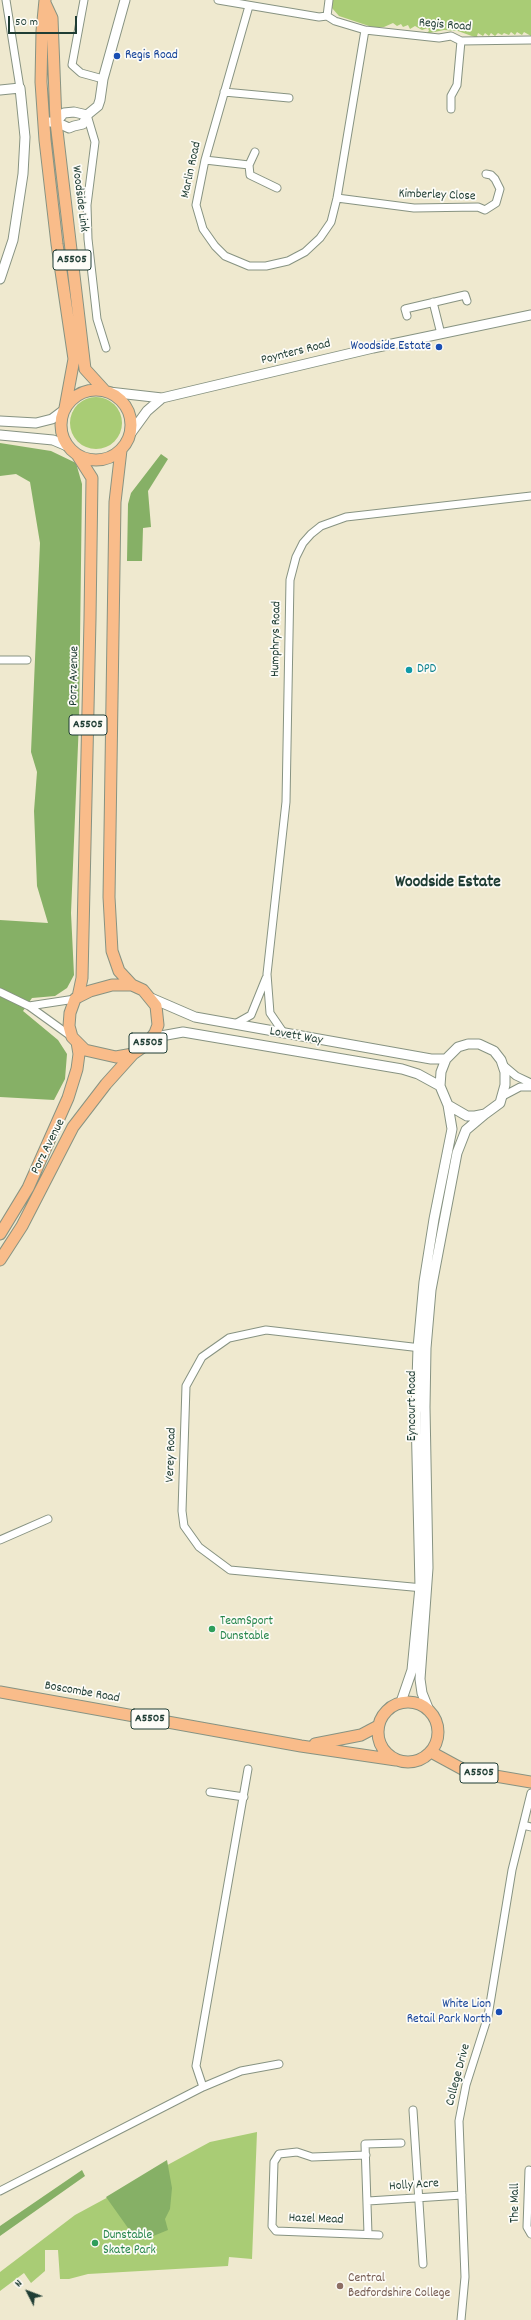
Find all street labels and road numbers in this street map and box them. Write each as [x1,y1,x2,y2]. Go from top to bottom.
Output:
street label: Regis Road [418,16,472,36]
street label: Marlin Road [178,140,206,200]
street label: Woodside Link [67,165,91,233]
street label: Kimberley Close [398,187,476,205]
road number: A5505 [53,250,91,270]
street label: Poynters Road [260,337,332,369]
street label: Humphrys Road [269,601,285,677]
street label: Porz Avenue [67,646,83,706]
road number: A5505 [69,715,107,735]
street label: Lovett Way [268,1025,324,1049]
road number: A5505 [129,1033,167,1053]
street label: Porz Avenue [28,1117,70,1177]
street label: Eyncourt Road [405,1371,421,1441]
street label: Verey Road [163,1427,181,1483]
street label: Boscombe Road [43,1679,121,1707]
road number: A5505 [131,1709,169,1729]
road number: A5505 [460,1763,498,1783]
street label: College Drive [443,2042,475,2108]
street label: Holly Acre [389,2176,439,2196]
street label: The Mall [508,2183,524,2223]
street label: Hazel Mead [288,2211,344,2229]

